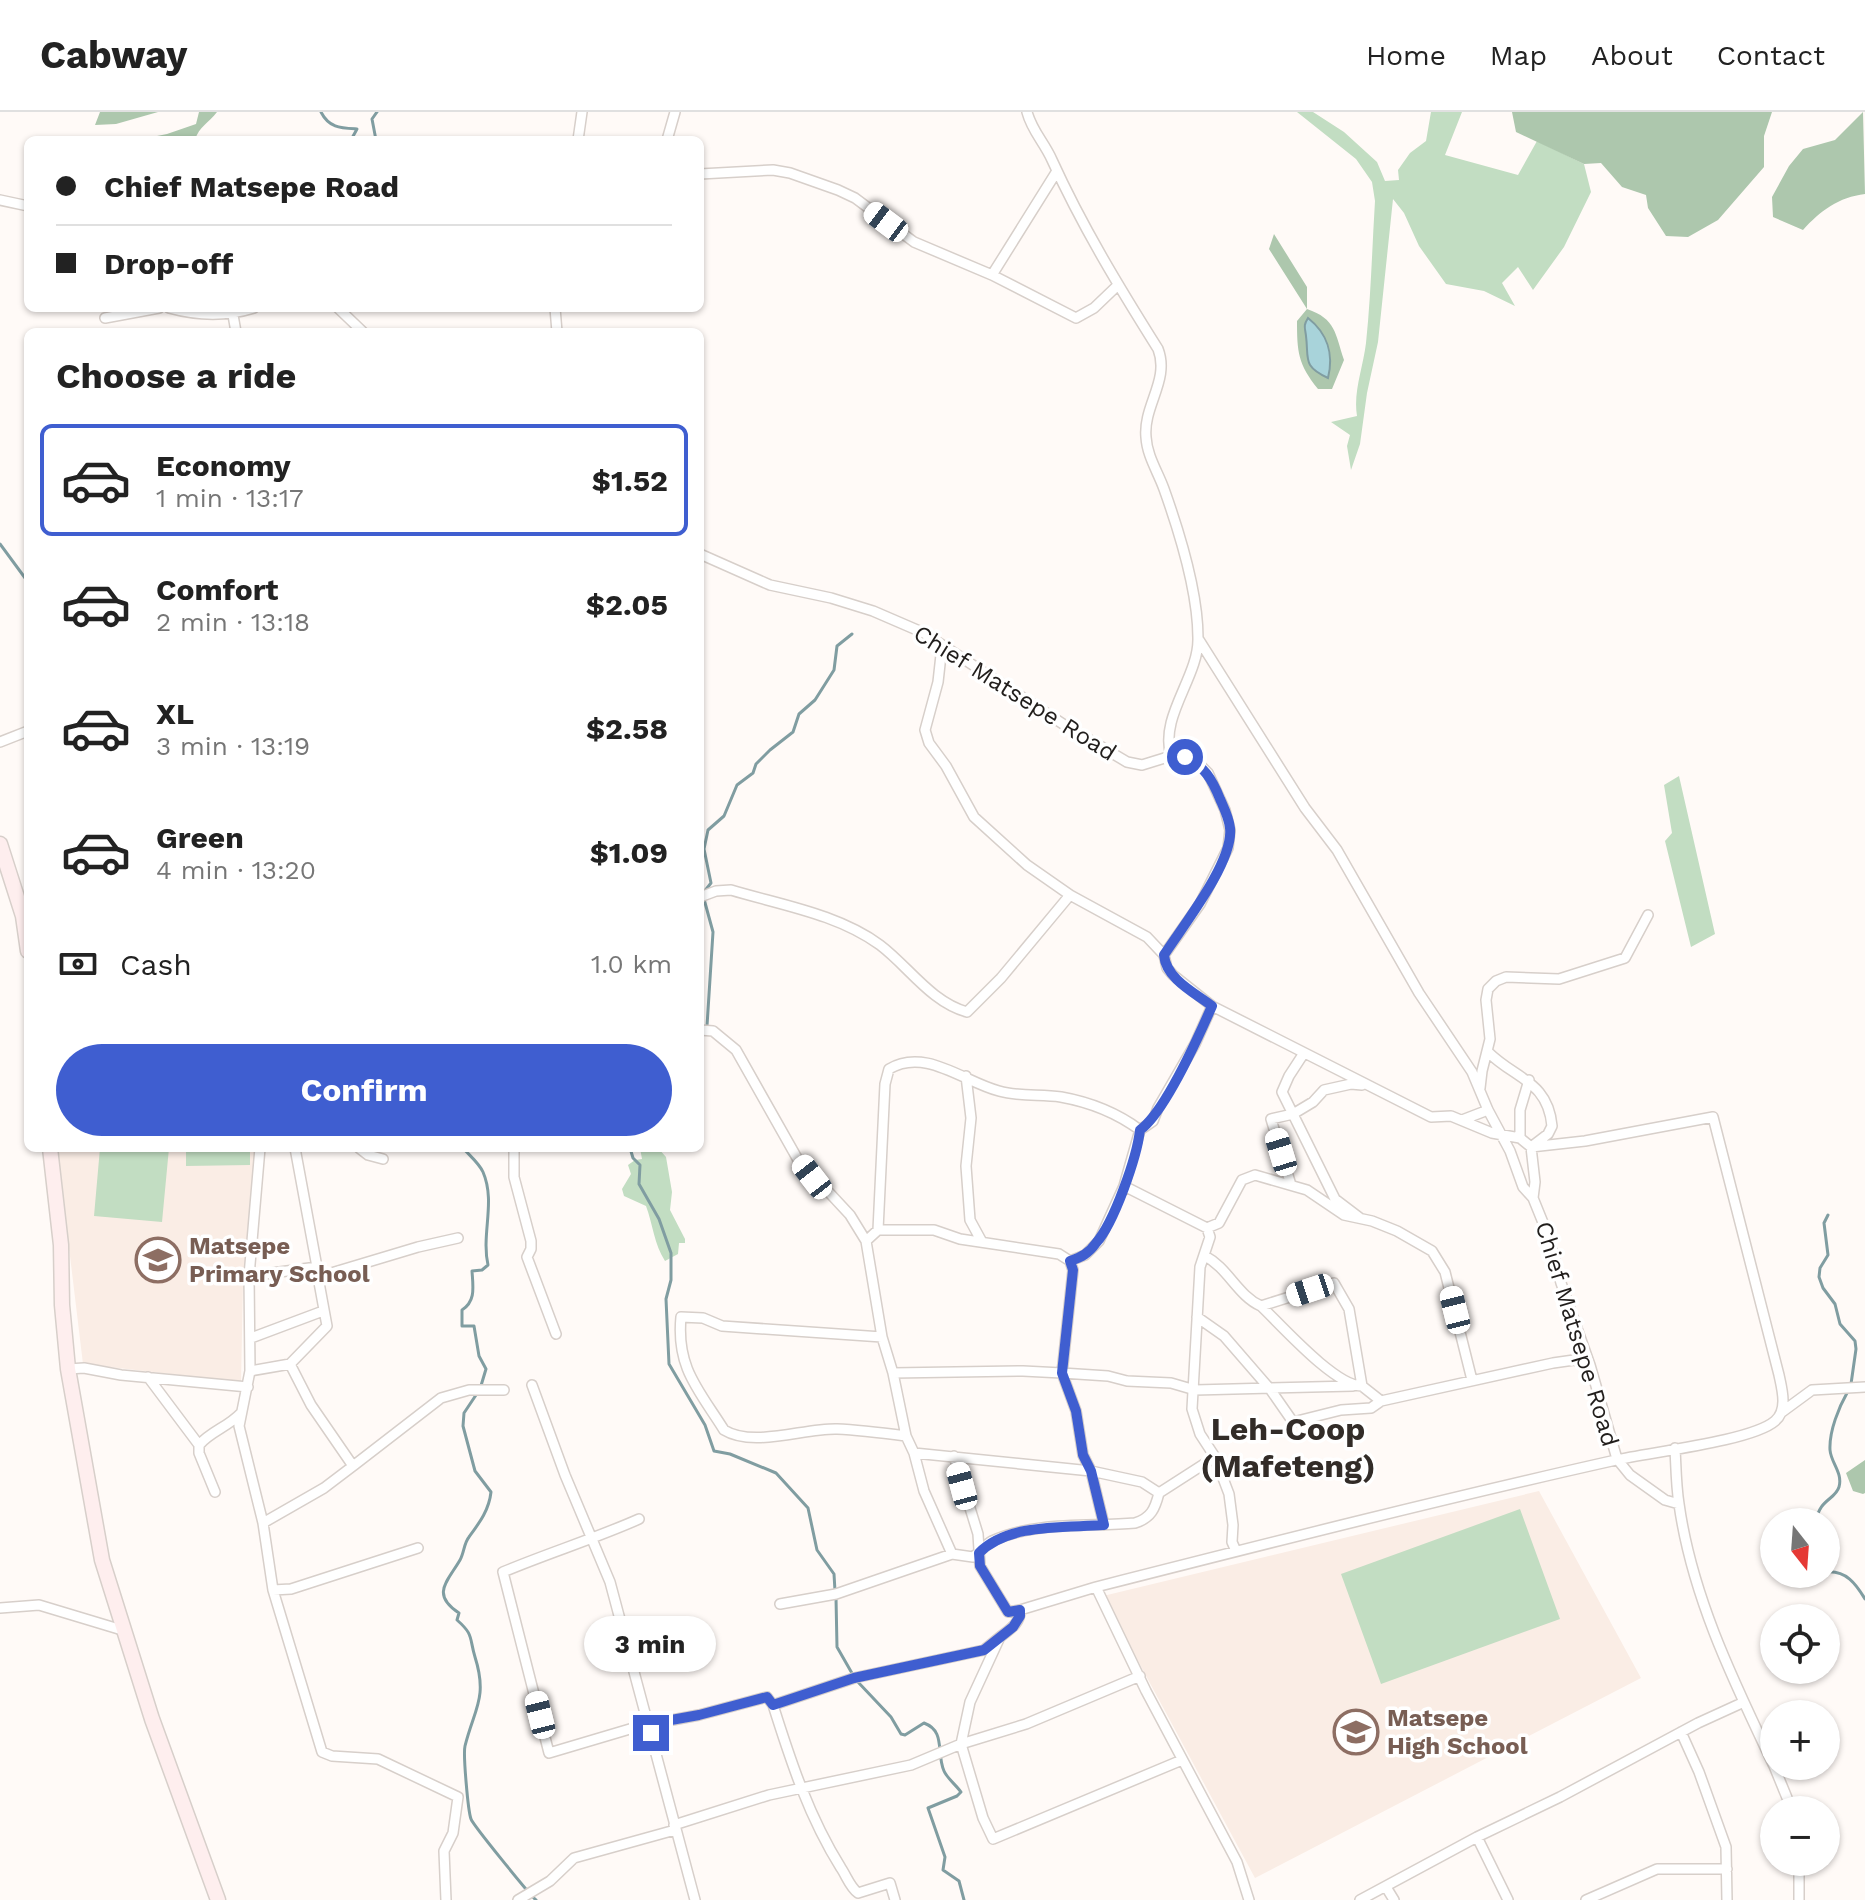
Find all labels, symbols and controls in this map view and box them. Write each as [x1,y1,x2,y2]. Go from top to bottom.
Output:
text: Cabway [40,33,187,77]
text: Home [1366,39,1446,72]
text: Map [1490,39,1547,72]
text: About [1591,39,1673,72]
text: Contact [1717,39,1825,72]
text: Chief Matsepe Road [104,169,399,204]
car [860,198,912,246]
text: Drop-off [104,246,233,281]
text: Choose a ride [56,355,296,397]
icon: car [60,444,132,516]
text: Economy [156,448,291,483]
text: $1.52 [592,463,668,498]
text: 1 min · 13:17 [156,483,304,513]
icon: car [60,568,132,640]
text: Comfort [156,572,278,607]
text: $2.05 [586,587,668,622]
text: 2 min · 13:18 [156,607,310,637]
street label: Chief Matsepe Road [908,619,1122,767]
icon: car [60,692,132,764]
text: XL [156,696,194,731]
text: $2.58 [586,711,668,746]
text: 3 min · 13:19 [156,731,310,761]
route start [1167,739,1203,775]
icon: car [60,816,132,888]
text: Green [156,820,244,855]
text: $1.09 [590,835,668,870]
text: 4 min · 13:20 [156,855,316,885]
icon: cash [56,942,100,986]
text: Cash [120,947,192,982]
text: 1.0 km [591,949,672,979]
button: Confirm [56,1044,672,1136]
car [1263,1126,1299,1178]
car [788,1151,836,1203]
street label: Chief Matsepe Road [1529,1218,1625,1450]
place label: Matsepe Primary School [189,1232,370,1288]
school or university icon: Matsepe Primary School [134,1236,182,1284]
car [1283,1271,1337,1309]
car [1438,1284,1472,1336]
district label: Leh-Coop (Mafeteng) [1200,1410,1376,1485]
car [944,1460,980,1512]
north arrow [1760,1508,1840,1588]
map controls [1760,1508,1840,1876]
button: locate [1760,1604,1840,1684]
callout: 3 min [585,1617,717,1673]
text: 3 min [614,1629,686,1659]
car [523,1689,557,1741]
button: + [1760,1700,1840,1780]
place label: Matsepe High School [1387,1704,1528,1760]
school or university icon: Matsepe High School [1332,1708,1380,1756]
route end [633,1715,669,1751]
button: − [1760,1796,1840,1876]

